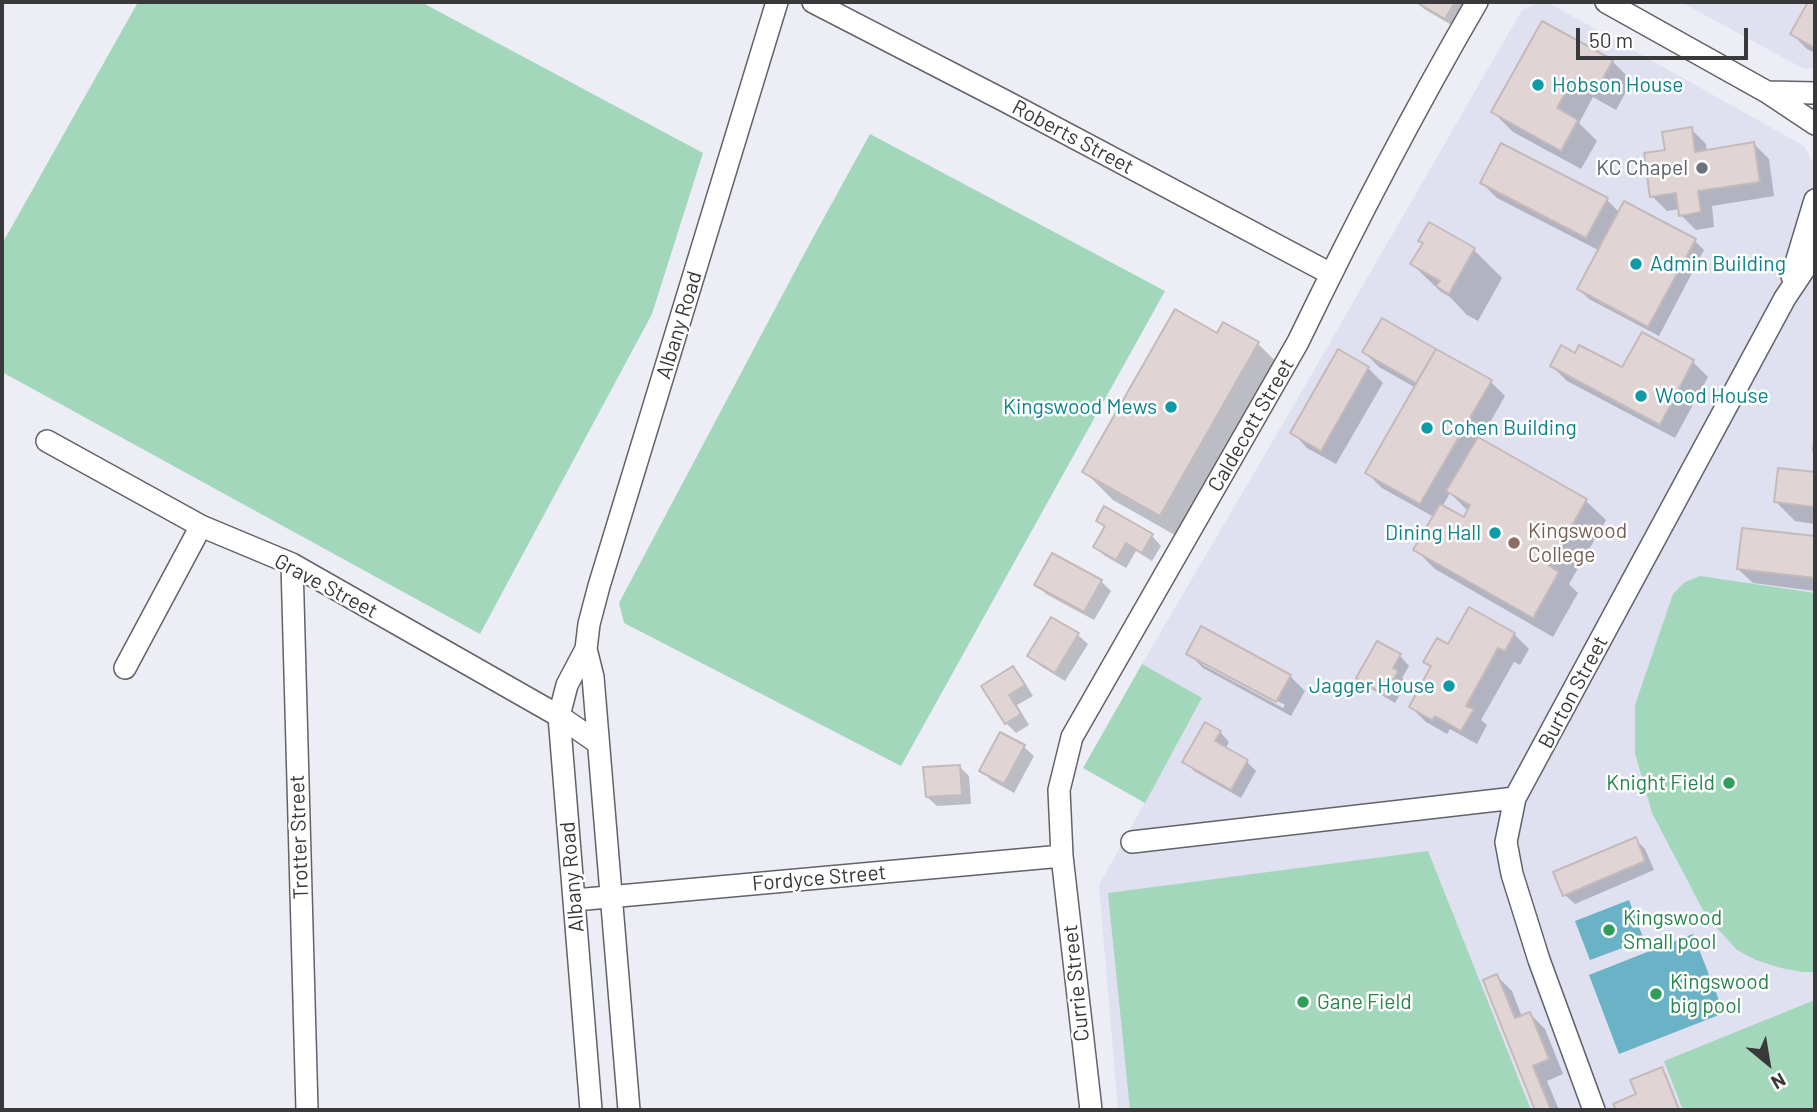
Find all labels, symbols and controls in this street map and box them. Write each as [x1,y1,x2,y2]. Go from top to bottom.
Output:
scale bar [1579,14,1750,58]
text: 50 m [1589,27,1633,52]
place label: Hobson House [1552,72,1683,98]
marker: Hobson House [1530,77,1546,93]
street label: Roberts Street [1008,94,1138,180]
place label: KC Chapel [1596,155,1688,181]
marker: KC Chapel [1694,160,1710,176]
place label: Admin Building [1650,251,1786,277]
marker: Admin Building [1628,256,1644,272]
street label: Albany Road [651,268,707,382]
street label: Caldecott Street [1203,354,1299,496]
place label: Wood House [1655,383,1769,409]
marker: Wood House [1633,388,1649,404]
place label: Kingswood Mews [1003,394,1157,420]
marker: Kingswood Mews [1163,399,1179,415]
place label: Cohen Building [1441,415,1577,441]
marker: Cohen Building [1419,420,1435,436]
place label: Kingswood College [1528,518,1627,568]
place label: Dining Hall [1385,520,1481,546]
marker: Dining Hall [1487,525,1503,541]
marker: Kingswood College [1506,535,1522,551]
street label: Grave Street [270,548,382,624]
street label: Burton Street [1533,631,1613,753]
place label: Jagger House [1309,673,1435,699]
marker: Jagger House [1441,678,1457,694]
place label: Knight Field [1606,770,1715,796]
street label: Trotter Street [284,774,314,900]
marker: Knight Field [1721,775,1737,791]
street label: Albany Road [555,820,589,934]
street label: Fordyce Street [751,860,887,896]
place label: Kingswood Small pool [1623,905,1722,955]
marker: Kingswood Small pool [1601,922,1617,938]
street label: Currie Street [1057,923,1095,1043]
place label: Kingswood big pool [1670,969,1769,1019]
marker: Kingswood big pool [1648,986,1664,1002]
place label: Gane Field [1317,989,1412,1015]
marker: Gane Field [1295,994,1311,1010]
north arrow [1733,1028,1803,1098]
text: N [1768,1068,1790,1095]

